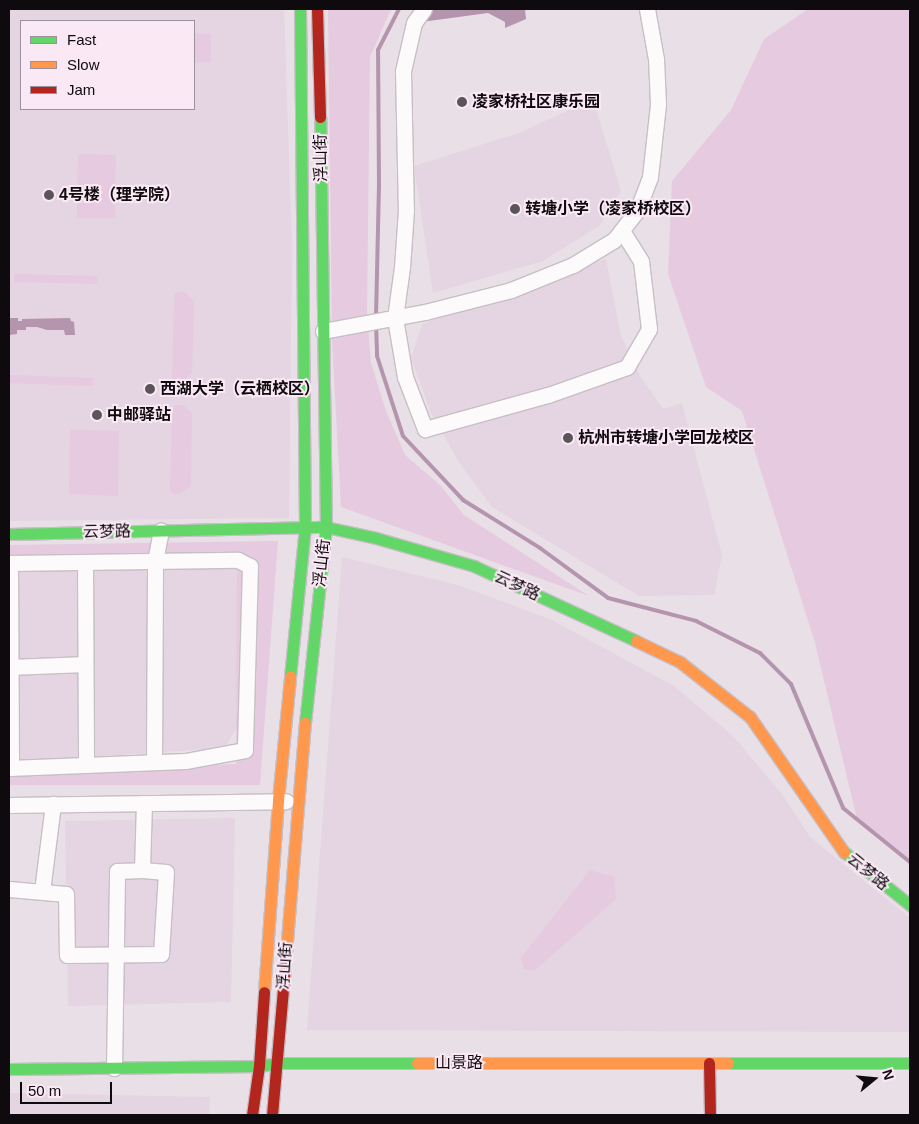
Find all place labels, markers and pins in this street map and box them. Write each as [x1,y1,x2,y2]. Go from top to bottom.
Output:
place label: 凌家桥社区康乐园 [472,92,600,112]
marker: 凌家桥社区康乐园 [456,96,468,108]
place label: 4号楼（理学院） [59,185,180,205]
marker: 4号楼（理学院） [43,189,55,201]
place label: 转塘小学（凌家桥校区） [525,199,701,219]
marker: 转塘小学（凌家桥校区） [509,203,521,215]
place label: 西湖大学（云栖校区） [160,379,320,399]
marker: 西湖大学（云栖校区） [144,383,156,395]
place label: 中邮驿站 [107,405,171,425]
marker: 中邮驿站 [91,409,103,421]
place label: 杭州市转塘小学回龙校区 [578,428,754,448]
marker: 杭州市转塘小学回龙校区 [562,432,574,444]

